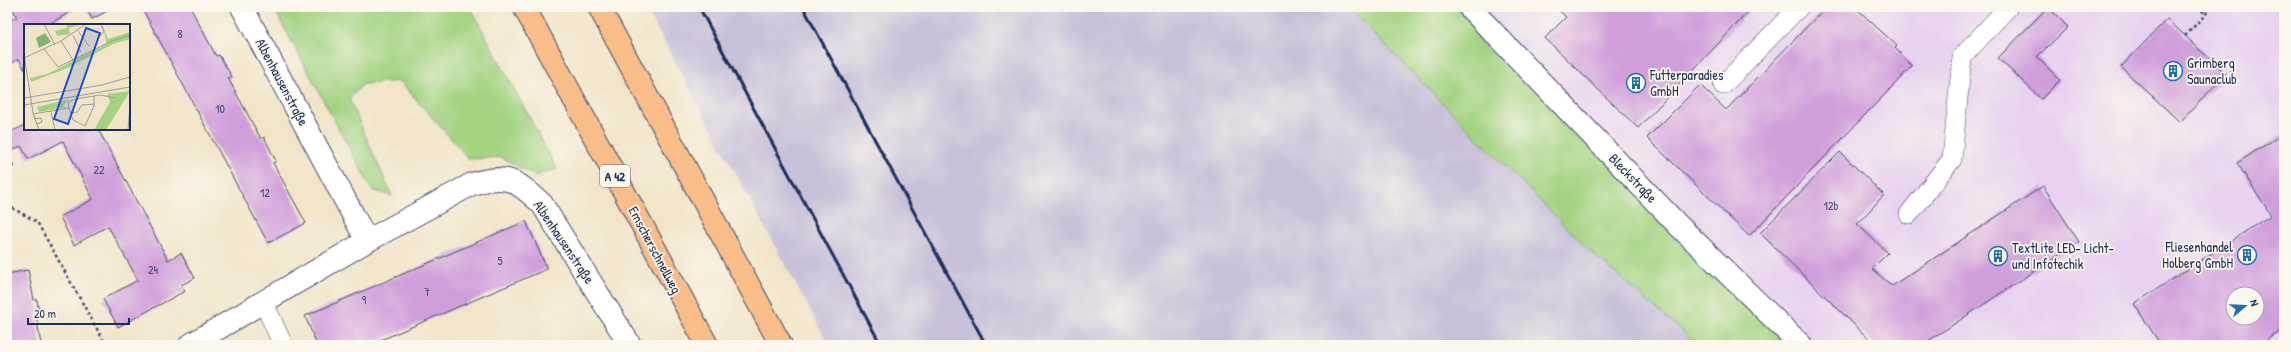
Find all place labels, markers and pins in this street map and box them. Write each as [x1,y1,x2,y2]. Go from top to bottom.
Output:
place label: Grimberg Saunaclub [2187,53,2237,88]
building icon: Grimberg Saunaclub [2162,60,2184,82]
place label: Futterparadies GmbH [1649,65,1723,100]
building icon: Futterparadies GmbH [1625,72,1647,94]
place label: Fliesenhandel Holberg GmbH [2162,237,2233,273]
place label: TextLite LED- Licht- und Infotechik [2012,238,2115,273]
building icon: Fliesenhandel Holberg GmbH [2236,244,2258,266]
building icon: TextLite LED- Licht- und Infotechik [1987,245,2009,267]

